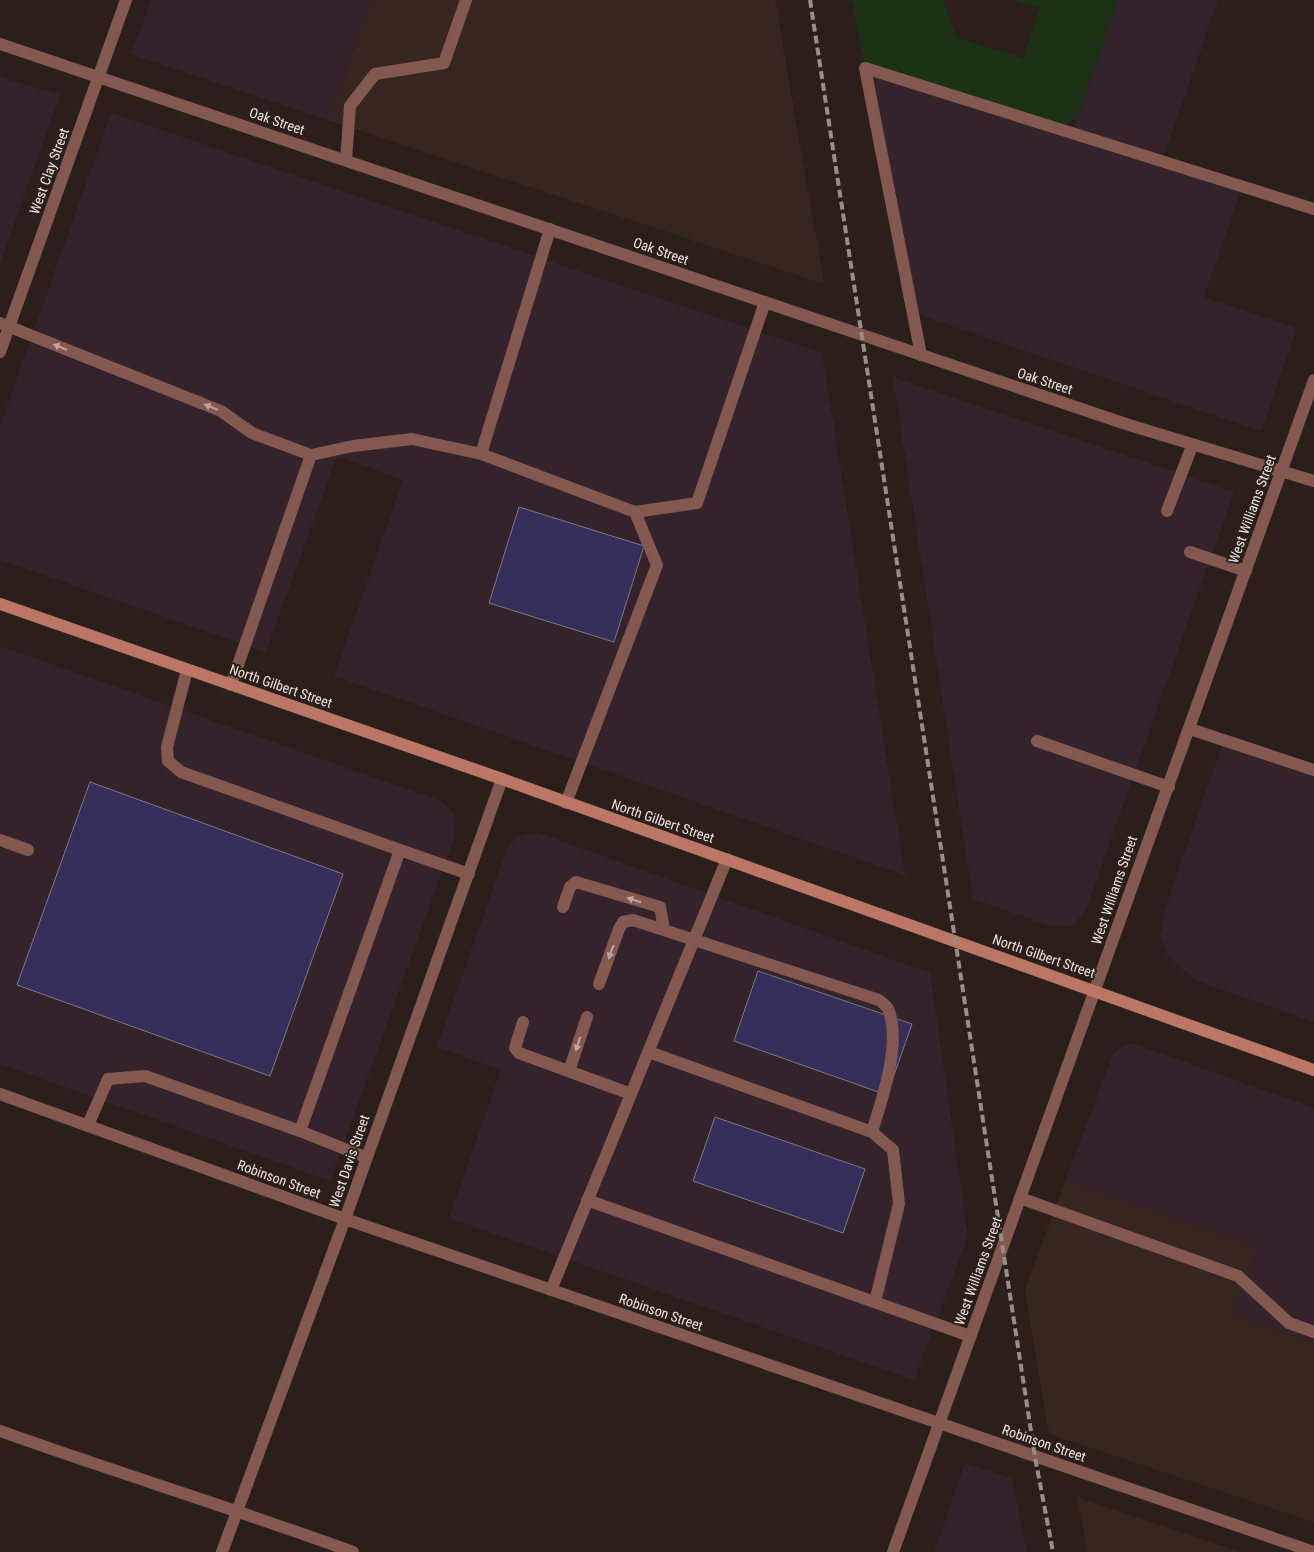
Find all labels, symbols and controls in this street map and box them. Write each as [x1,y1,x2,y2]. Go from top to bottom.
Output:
street label: Oak Street [247,104,307,138]
street label: West Clay Street [26,126,72,216]
street label: Oak Street [631,234,691,268]
one-way arrow [53,342,67,350]
street label: Oak Street [1015,365,1075,397]
one-way arrow [204,403,218,411]
street label: West Williams Street [1225,453,1279,565]
street label: North Gilbert Street [228,661,334,711]
street label: North Gilbert Street [610,796,716,846]
street label: West Williams Street [1088,834,1140,946]
one-way arrow [627,895,642,903]
street label: North Gilbert Street [991,931,1097,981]
one-way arrow [607,945,614,960]
one-way arrow [573,1037,581,1052]
street label: West Davis Street [326,1113,372,1209]
street label: Robinson Street [235,1157,323,1201]
street label: West Williams Street [951,1215,1005,1327]
street label: Robinson Street [617,1290,705,1334]
street label: Robinson Street [1000,1421,1088,1465]

